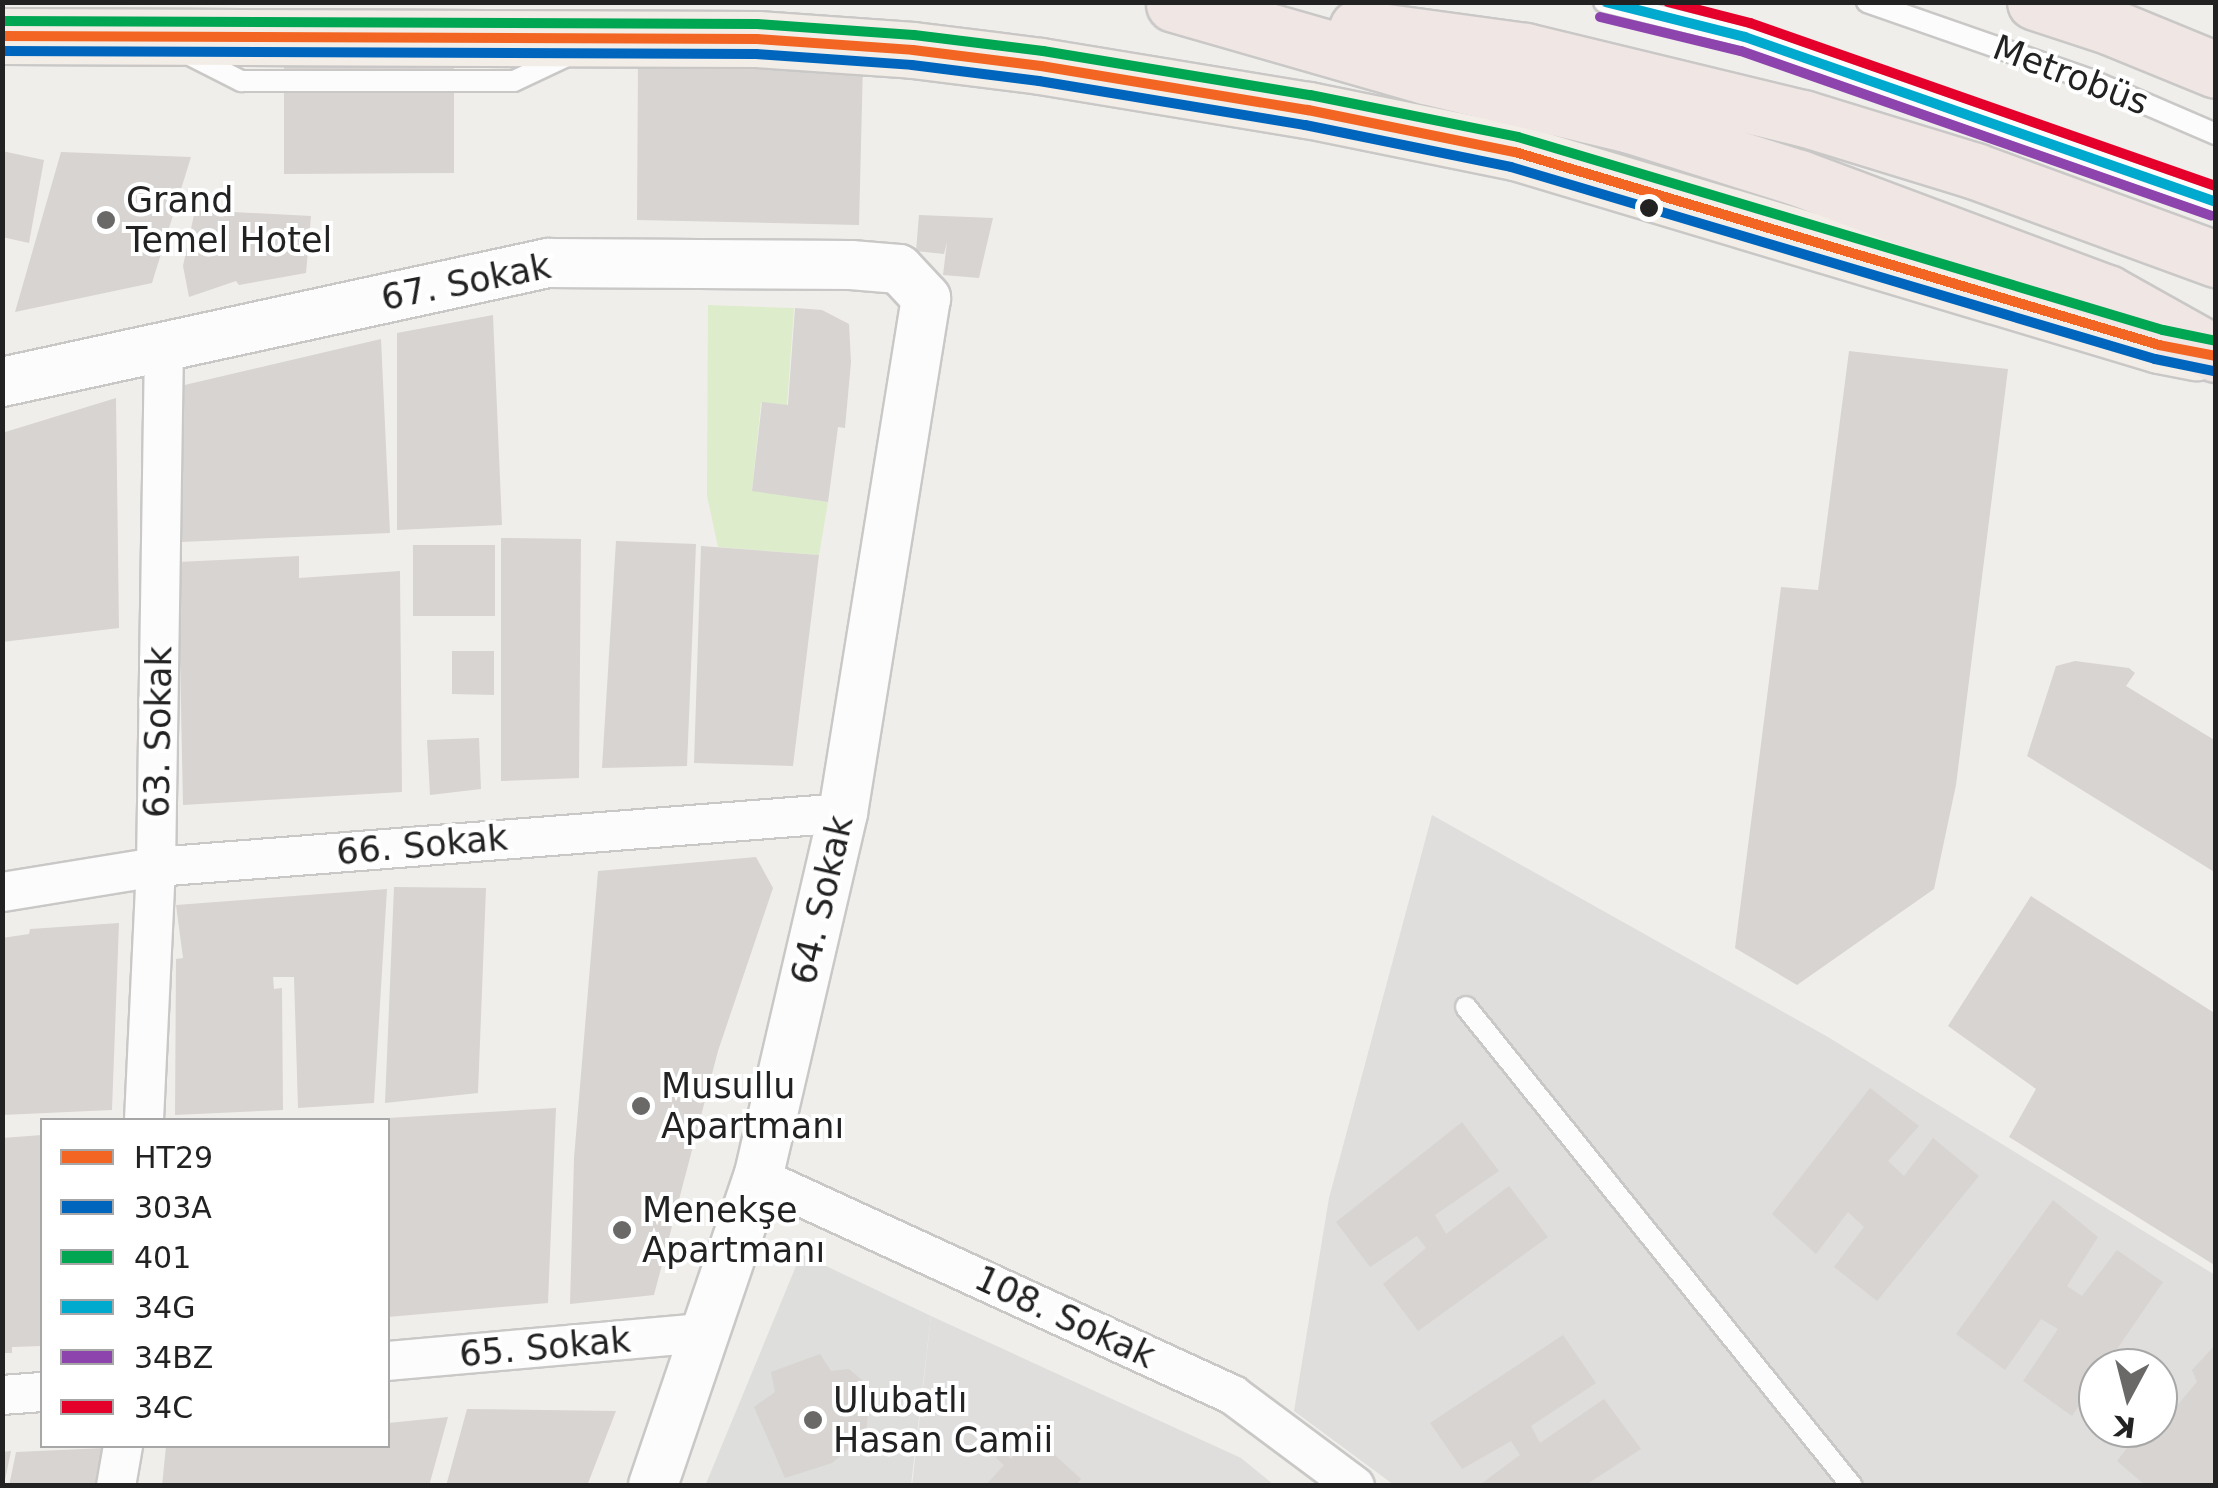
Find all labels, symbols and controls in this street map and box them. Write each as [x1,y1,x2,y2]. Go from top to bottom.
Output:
street label: Metrobüs [1987,26,2155,124]
place label: Grand Temel Hotel [126,179,332,261]
unlabelled marker [1639,198,1659,218]
marker: Grand Temel Hotel [95,209,117,231]
street label: 67. Sokak [378,245,554,319]
street label: 63. Sokak [136,646,180,818]
street label: 64. Sokak [782,812,862,988]
street label: 66. Sokak [335,817,509,873]
place label: Musullu Apartmanı [661,1065,844,1147]
marker: Musullu Apartmanı [630,1095,652,1117]
legend [40,1118,390,1448]
text: HT29 [134,1140,213,1175]
place label: Menekşe Apartmanı [642,1189,825,1271]
text: 303A [134,1190,212,1225]
marker: Menekşe Apartmanı [611,1219,633,1241]
text: 401 [134,1240,191,1275]
street label: 108. Sokak [968,1257,1162,1377]
text: 34G [134,1290,195,1325]
street label: 65. Sokak [458,1319,632,1375]
text: 34BZ [134,1340,213,1375]
north arrow [2078,1348,2178,1448]
place label: Ulubatlı Hasan Camii [833,1379,1053,1461]
text: 34C [134,1390,193,1425]
marker: Ulubatlı Hasan Camii [802,1409,824,1431]
text: K [2112,1409,2137,1444]

